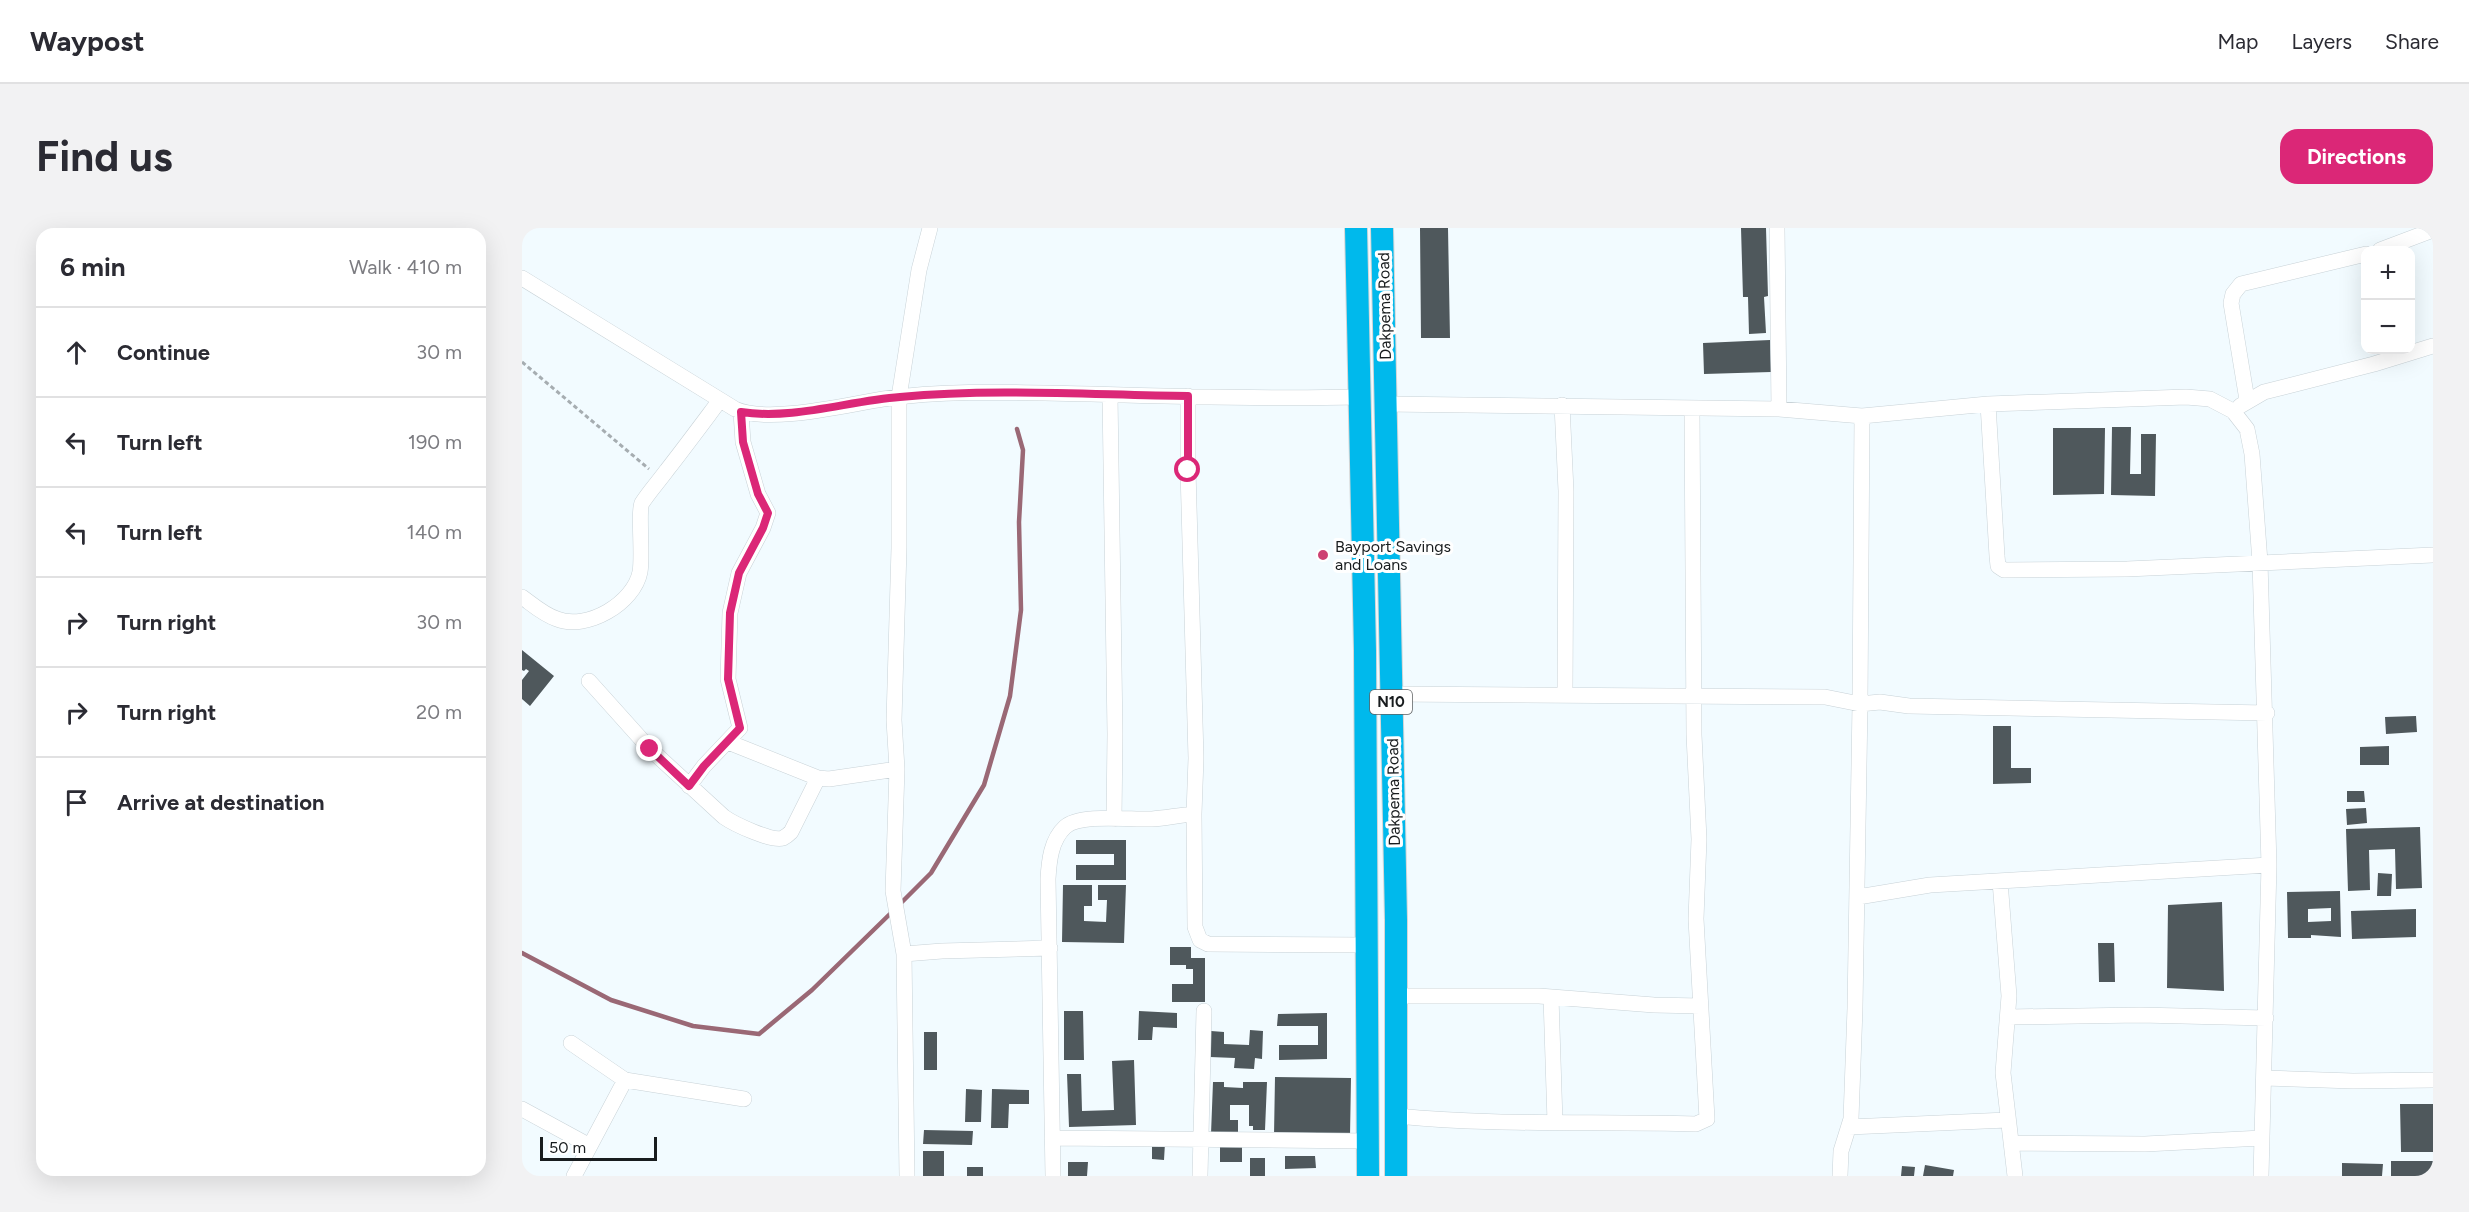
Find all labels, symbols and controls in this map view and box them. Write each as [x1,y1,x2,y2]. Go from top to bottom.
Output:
text: Waypost [30,24,144,58]
text: Map [2218,29,2258,54]
text: Layers [2291,29,2352,54]
text: Share [2385,29,2439,54]
button: Directions [2280,129,2433,184]
text: Find us [36,131,173,182]
map controls [2361,246,2415,354]
button: + [2361,246,2415,300]
text: 6 min [60,251,126,283]
street label: Dakpema Road [1374,252,1395,360]
text: Walk · 410 m [349,255,462,279]
button: − [2361,300,2415,354]
icon: ahead [60,336,93,369]
text: Continue [117,339,210,366]
text: 30 m [416,340,462,364]
icon: left [60,426,93,459]
text: Turn left [117,429,203,456]
text: 190 m [408,430,462,454]
route start [1174,456,1200,482]
icon: left [60,516,93,549]
text: Turn left [117,519,203,546]
text: 140 m [407,520,462,544]
place label: Bayport Savings and Loans [1335,537,1451,574]
marker: Bayport Savings and Loans [1316,548,1330,562]
icon: right [60,606,93,639]
text: Turn right [117,609,216,636]
text: 30 m [416,610,462,634]
road number: N10 [1370,690,1412,714]
icon: right [60,696,93,729]
text: Turn right [117,699,216,726]
text: 20 m [416,700,462,724]
route end [636,735,662,761]
street label: Dakpema Road [1383,738,1404,846]
icon: arrive [60,786,93,819]
text: Arrive at destination [117,789,325,816]
scale bar [540,1134,657,1162]
text: 50 m [549,1138,586,1157]

